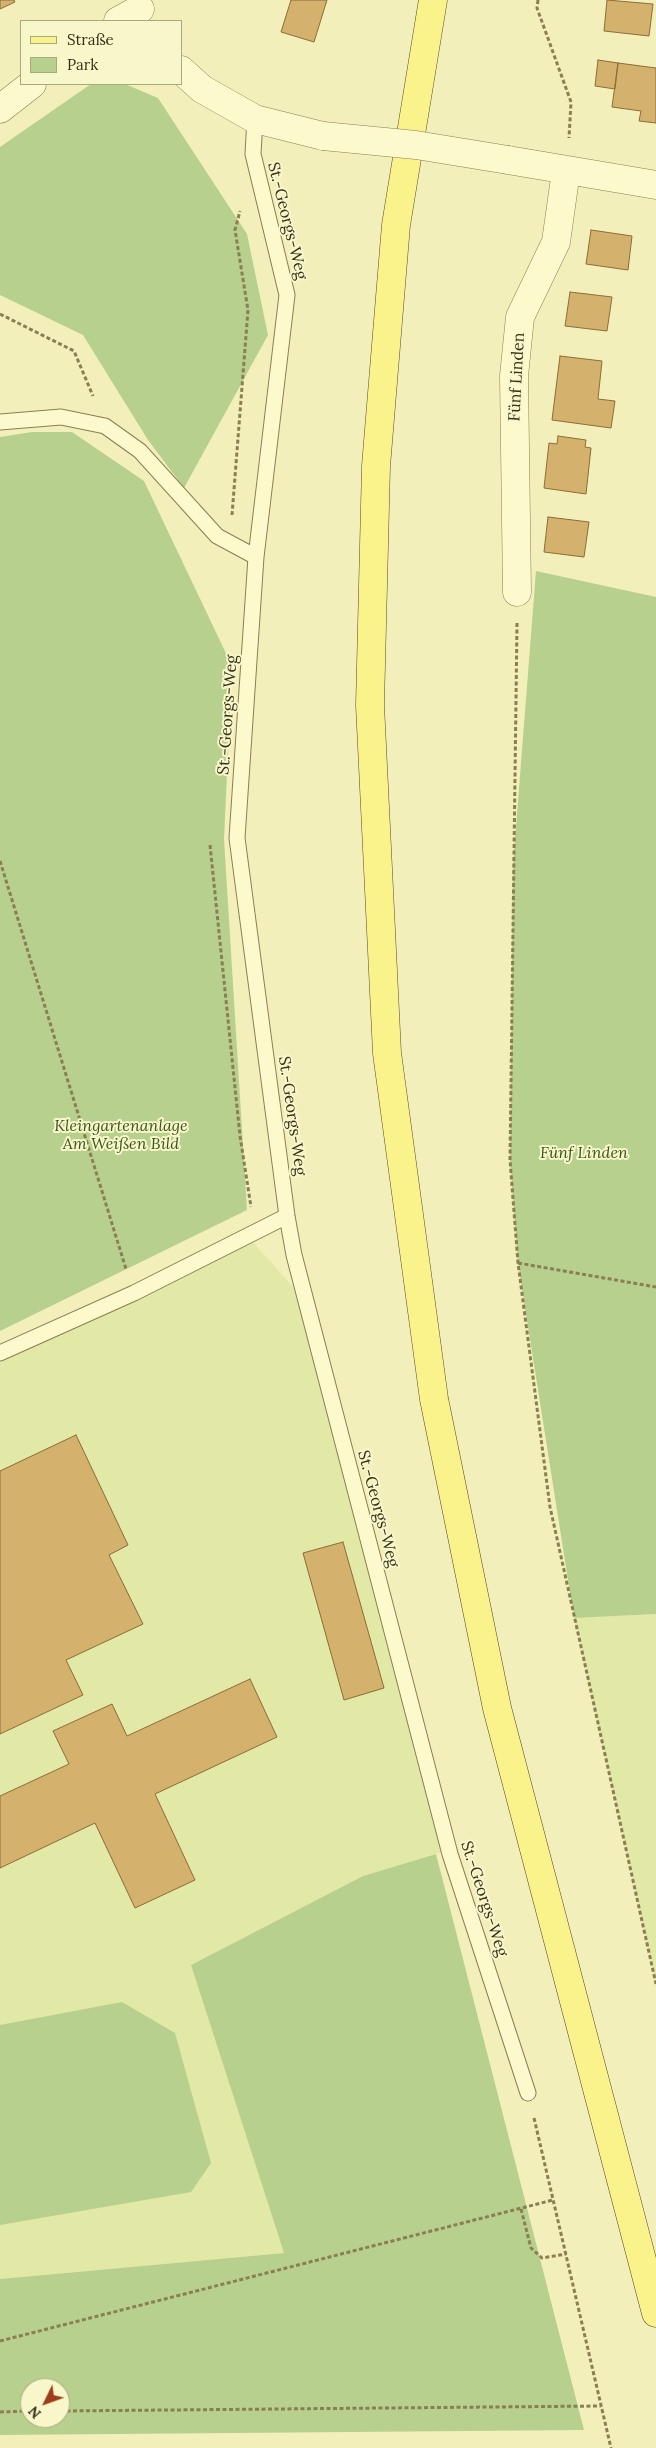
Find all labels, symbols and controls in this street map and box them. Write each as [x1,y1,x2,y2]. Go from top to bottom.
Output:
legend [20,20,182,85]
text: Straße [67,30,114,49]
text: Park [67,55,98,74]
street label: St.-Georgs-Weg [263,160,311,282]
street label: Fünf Linden [505,332,529,422]
street label: St.-Georgs-Weg [214,654,242,776]
street label: St.-Georgs-Weg [274,1055,310,1177]
park label: Kleingartenanlage Am Weißen Bild [54,1116,188,1154]
park label: Fünf Linden [540,1143,628,1163]
street label: St.-Georgs-Weg [353,1448,403,1570]
street label: St.-Georgs-Weg [456,1839,512,1959]
north arrow [20,2378,70,2428]
text: N [24,2402,45,2422]

